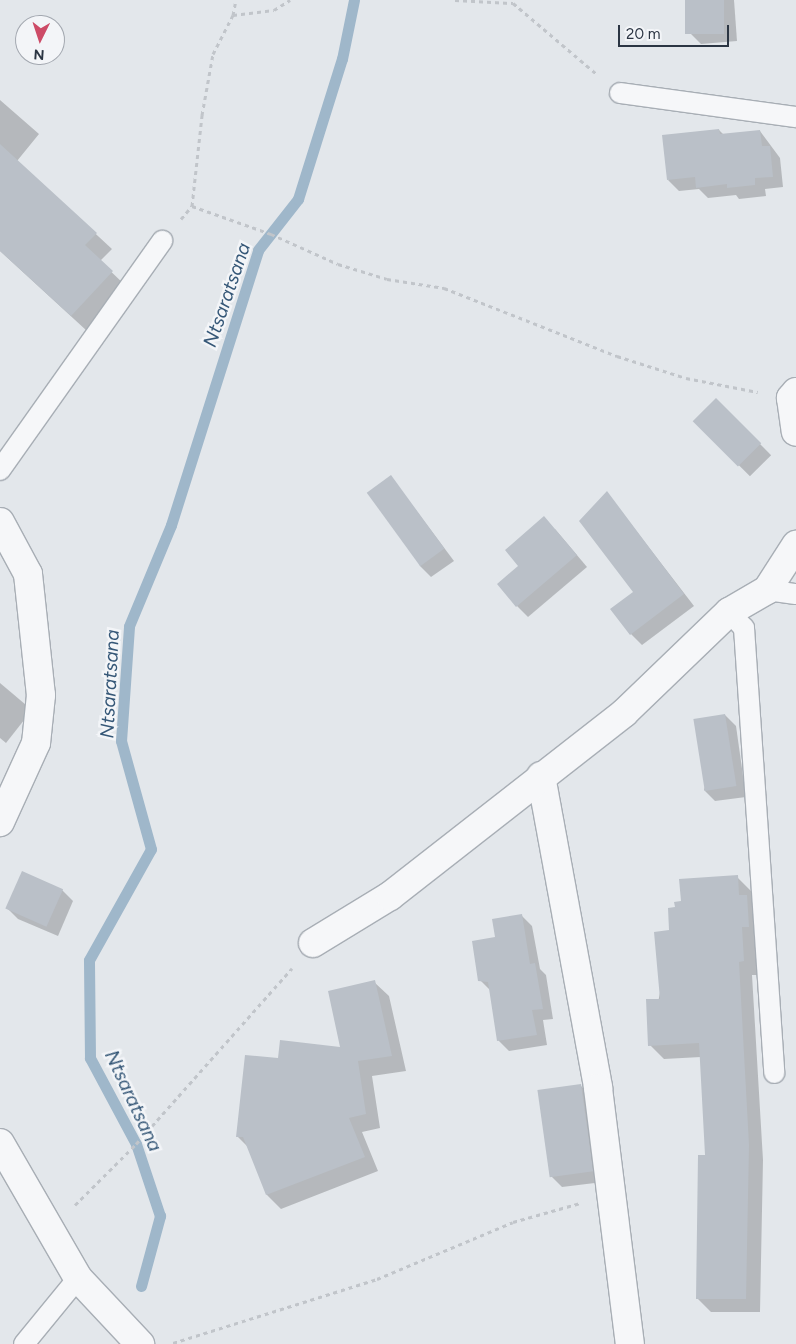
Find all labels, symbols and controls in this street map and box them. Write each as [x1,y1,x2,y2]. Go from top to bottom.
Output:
north arrow [15,15,65,65]
scale bar [621,15,732,47]
text: 20 m [626,25,660,43]
text: N [33,46,45,63]
water label: Ntsaratsana [198,240,256,350]
water label: Ntsaratsana [96,629,124,739]
water label: Ntsaratsana [100,1047,166,1155]

